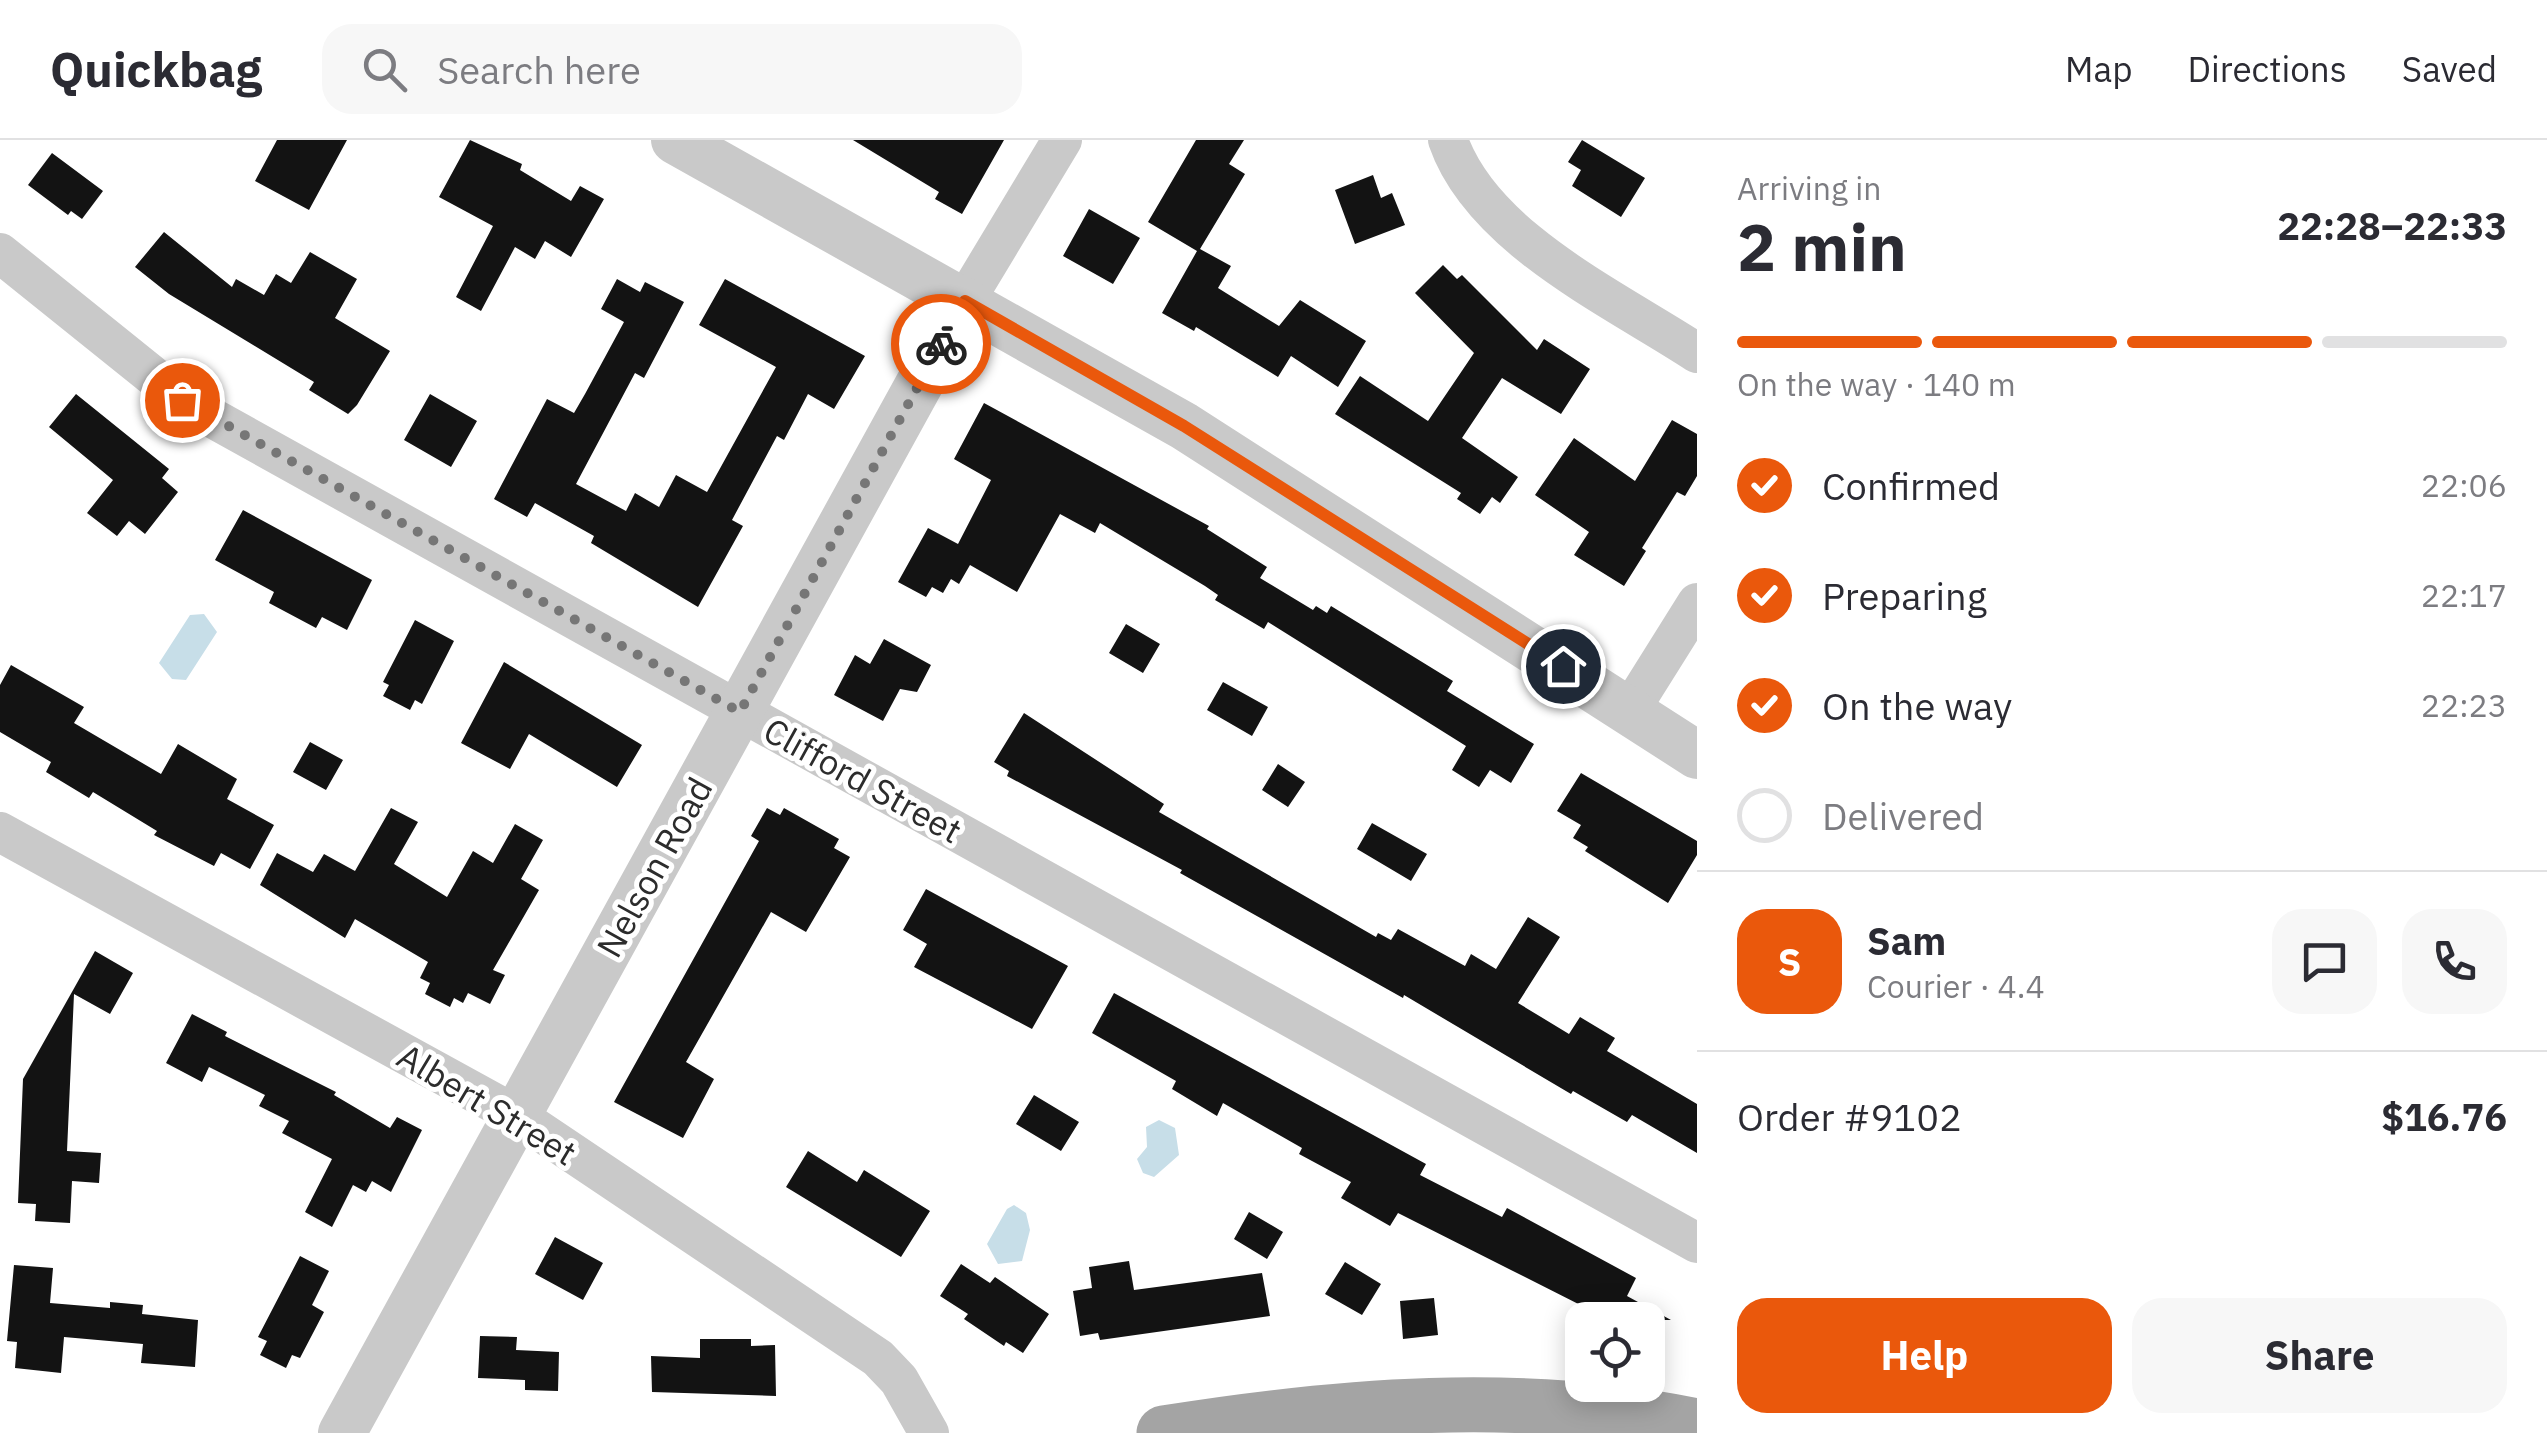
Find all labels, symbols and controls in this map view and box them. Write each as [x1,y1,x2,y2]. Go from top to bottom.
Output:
search box [322,24,1022,114]
text: Quickbag [50,38,262,100]
icon: search [357,42,412,97]
text: Search here [437,45,641,94]
text: Map [2065,46,2133,92]
text: Directions [2188,46,2347,92]
text: Saved [2402,46,2497,92]
text: Arriving in [1737,167,1882,209]
text: 22:28–22:33 [2277,201,2507,250]
text: 2 min [1737,204,1907,289]
courier [891,294,991,394]
icon: bike [914,317,969,372]
pin [140,358,225,443]
text: On the way · 140 m [1737,363,2016,405]
icon: bag [155,373,210,428]
icon: check [1737,458,1792,513]
text: Confirmed [1822,461,2000,510]
text: 22:06 [2421,464,2507,506]
icon: check [1737,568,1792,623]
text: Preparing [1822,571,1987,620]
text: 22:17 [2421,574,2507,616]
pin [1521,624,1606,709]
icon: home [1536,639,1591,694]
icon: check [1737,678,1792,733]
text: On the way [1822,681,2012,730]
text: 22:23 [2421,684,2507,726]
street label: Clifford Street [756,707,970,853]
street label: Nelson Road [586,769,722,965]
text: Delivered [1822,791,1984,840]
button: chat [2272,909,2377,1014]
button: phone [2402,909,2507,1014]
text: Sam [1867,916,1946,965]
text: S [1778,937,1801,986]
text: Courier · 4.4 [1867,965,2045,1007]
street label: Albert Street [389,1033,585,1175]
text: Order #9102 [1737,1092,1962,1141]
text: $16.76 [2381,1092,2507,1141]
button: Help [1737,1298,2112,1413]
button: Share [2132,1298,2507,1413]
map controls [1565,1302,1665,1402]
button: locate [1565,1302,1665,1402]

